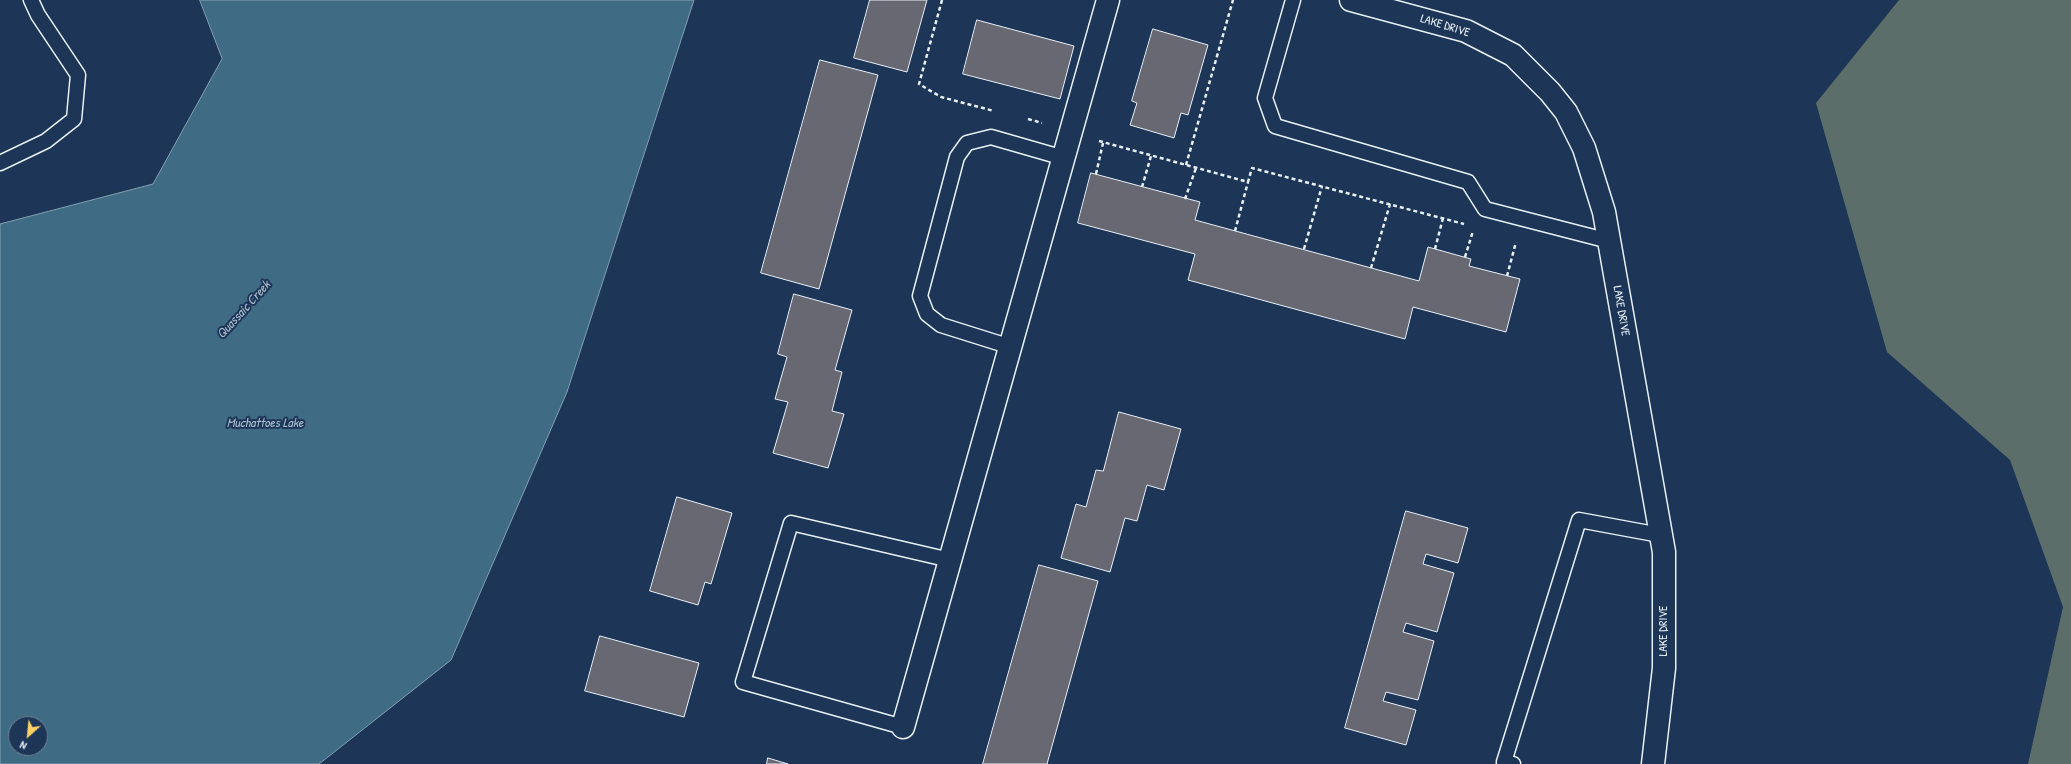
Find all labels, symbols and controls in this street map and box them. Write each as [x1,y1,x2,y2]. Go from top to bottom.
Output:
street label: LAKE DRIVE [1419,12,1471,40]
water label: Quassaic Creek [214,278,274,342]
street label: LAKE DRIVE [1610,285,1632,337]
water label: Muchattoes Lake [227,416,303,432]
street label: LAKE DRIVE [1657,606,1671,656]
north arrow [8,716,48,756]
text: N [17,738,29,753]

